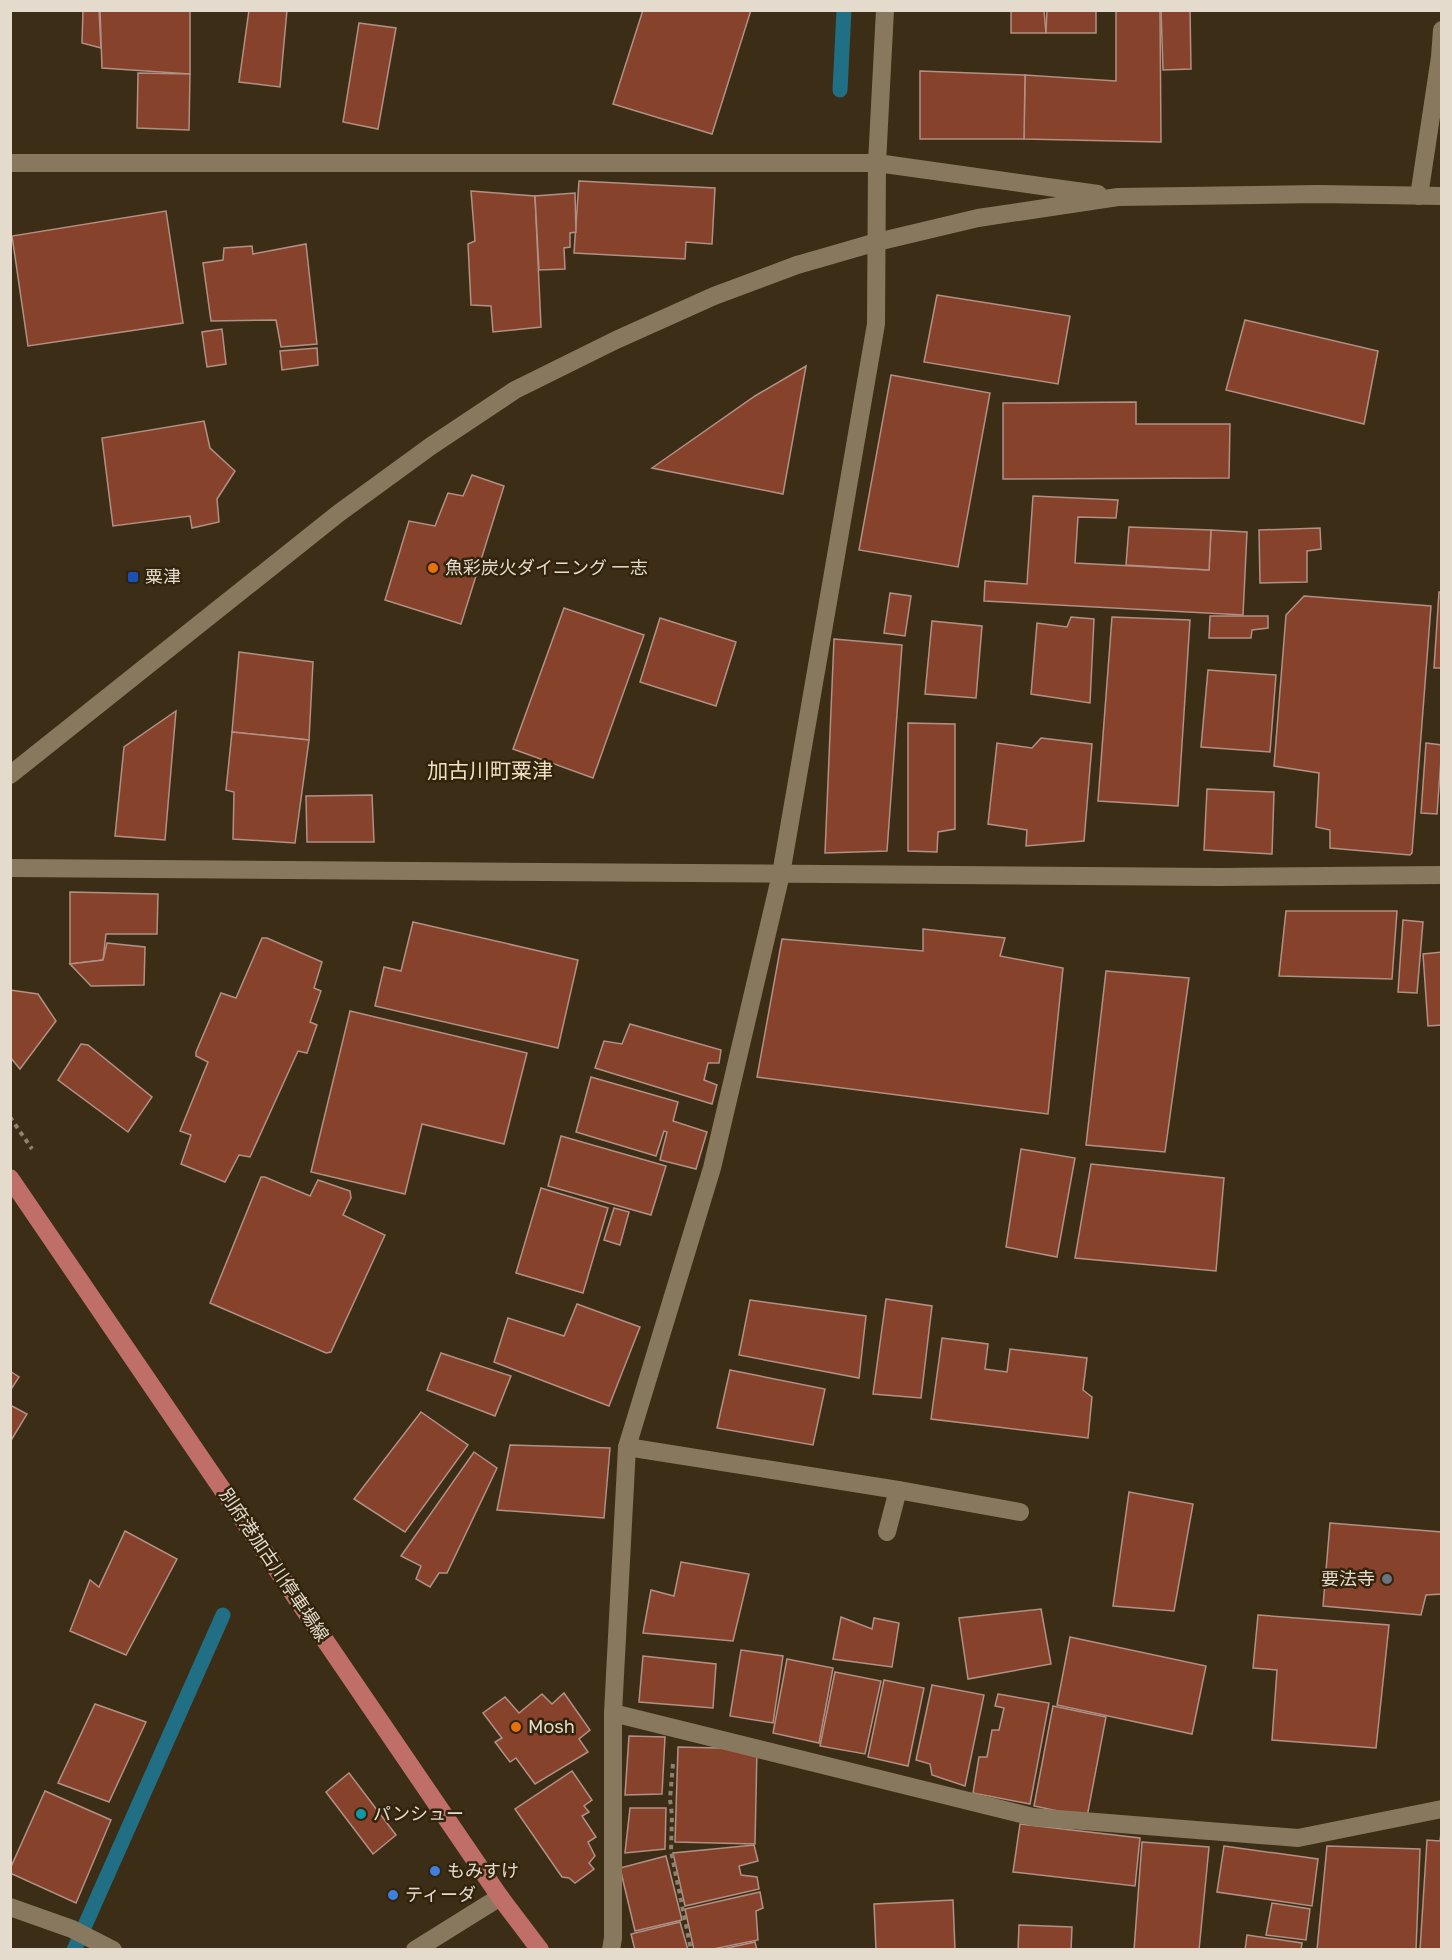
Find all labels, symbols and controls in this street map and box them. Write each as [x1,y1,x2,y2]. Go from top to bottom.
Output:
place label: 魚彩炭火ダイニング 一志 [445,556,648,578]
marker: 魚彩炭火ダイニング 一志 [426,561,440,575]
place label: 粟津 [145,565,181,587]
marker: 粟津 [126,570,140,584]
district label: 加古川町粟津 [427,757,553,783]
street label: 別府港加古川停車場線 [215,1484,334,1645]
place label: 要法寺 [1321,1567,1375,1589]
marker: 要法寺 [1380,1572,1394,1586]
place label: Mosh [528,1715,575,1737]
marker: Mosh [509,1720,523,1734]
place label: パンシュー [373,1802,464,1824]
marker: パンシュー [354,1807,368,1821]
place label: もみすけ [447,1859,519,1881]
marker: もみすけ [428,1864,442,1878]
place label: ティーダ [405,1883,476,1905]
marker: ティーダ [386,1888,400,1902]

